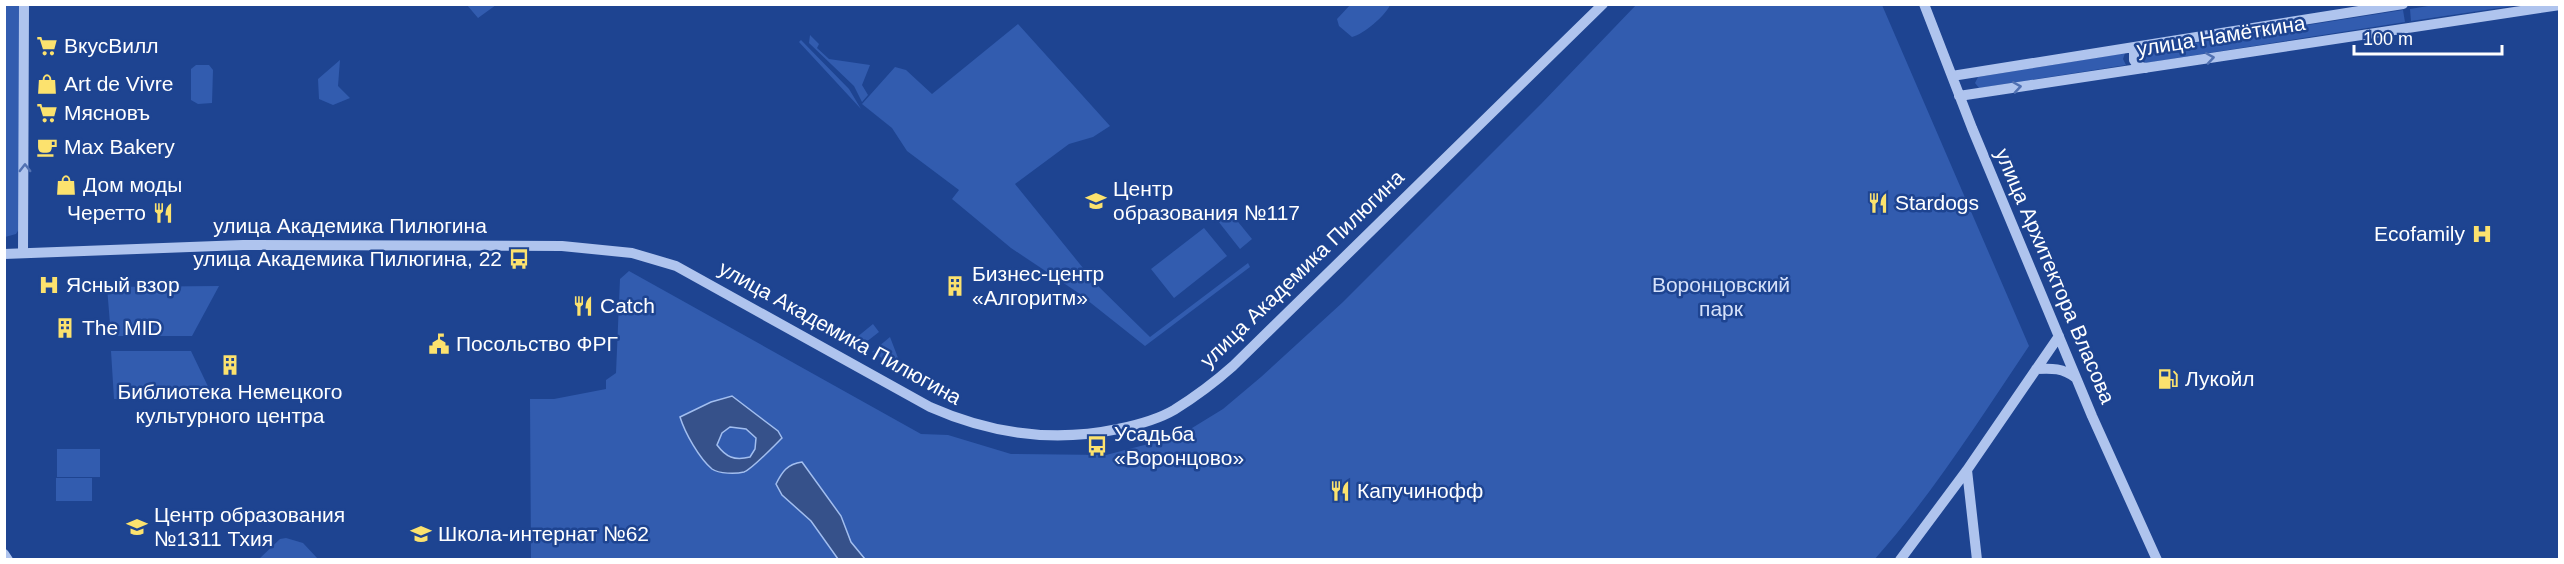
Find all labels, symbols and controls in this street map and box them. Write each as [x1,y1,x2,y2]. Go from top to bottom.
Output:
street label: улица Намёткина [2135,11,2307,60]
scale bar [2354,18,2502,56]
text: 100 m [2363,29,2413,49]
supermarket icon: ВкусВилл [35,34,59,58]
place label: ВкусВилл [64,34,158,57]
one-way arrow [2205,52,2215,65]
shop icon: Art de Vivre [35,72,59,96]
place label: Art de Vivre [64,72,173,95]
one-way arrow [2013,82,2022,94]
supermarket icon: Мясновъ [35,101,59,125]
place label: Мясновъ [64,101,150,124]
cafe icon: Max Bakery [35,135,59,159]
place label: Max Bakery [64,135,175,158]
street label: улица Архитектора Власова [1991,145,2120,407]
one-way arrow [19,163,31,172]
street label: улица Академика Пилюгина [1195,165,1408,372]
shop icon: Дом моды [54,173,78,197]
place label: Дом моды [83,173,182,196]
place label: Центр образования №117 [1113,177,1300,224]
school or university icon: Центр образования №117 [1084,189,1108,213]
restaurant icon: Stardogs [1866,191,1890,215]
place label: Stardogs [1895,191,1979,214]
place label: Черетто [67,201,146,224]
restaurant icon: Черетто [151,201,175,225]
street label: улица Академика Пилюгина [213,214,487,237]
place label: Ecofamily [2374,222,2465,245]
hospital icon: Ecofamily [2470,222,2494,246]
place label: улица Академика Пилюгина, 22 [193,247,502,270]
bus stop icon: улица Академика Пилюгина, 22 [507,247,531,271]
street label: улица Академика Пилюгина [715,256,966,409]
place label: Бизнес-центр «Алгоритм» [972,262,1104,309]
hospital icon: Ясный взор [37,273,61,297]
place label: Ясный взор [66,273,180,296]
park label: Воронцовский парк [1652,273,1790,320]
building icon: Бизнес-центр «Алгоритм» [943,274,967,298]
restaurant icon: Catch [571,294,595,318]
place label: Catch [600,294,655,317]
building icon: The MID [53,316,77,340]
place label: The MID [82,316,163,339]
public building icon: Посольство ФРГ [427,332,451,356]
place label: Посольство ФРГ [456,332,618,355]
building icon: Библиотека Немецкого культурного центра [218,353,242,377]
fuel station icon: Лукойл [2156,367,2180,391]
place label: Лукойл [2185,367,2255,390]
place label: Библиотека Немецкого культурного центра [118,380,343,427]
place label: Усадьба «Воронцово» [1114,422,1244,469]
bus stop icon: Усадьба «Воронцово» [1085,434,1109,458]
restaurant icon: Капучинофф [1328,479,1352,503]
place label: Капучинофф [1357,479,1483,502]
place label: Центр образования №1311 Тхия [154,503,345,550]
school or university icon: Центр образования №1311 Тхия [125,515,149,539]
school or university icon: Школа-интернат №62 [409,522,433,546]
place label: Школа-интернат №62 [438,522,649,545]

